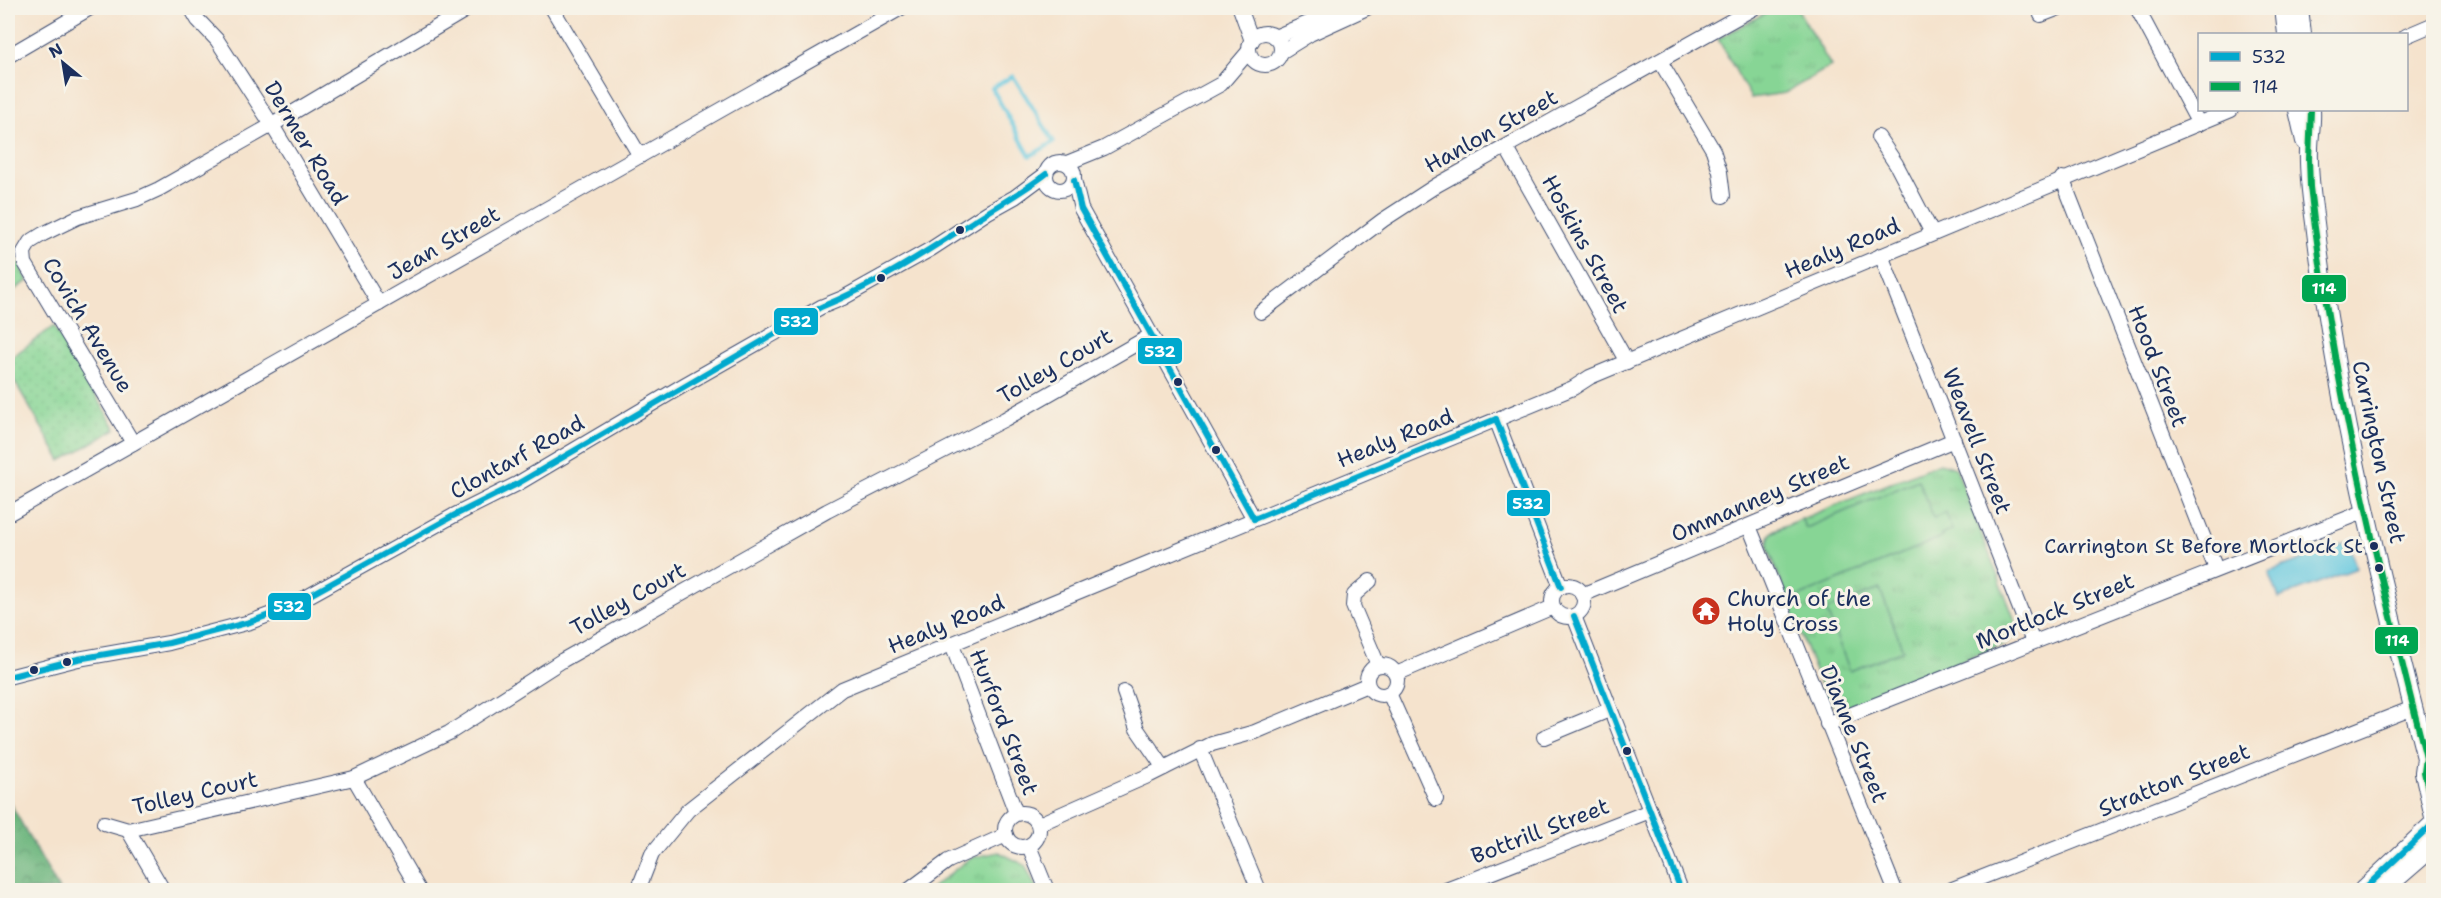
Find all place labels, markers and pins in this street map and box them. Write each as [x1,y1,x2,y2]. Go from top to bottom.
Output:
unlabelled marker [954,224,966,236]
unlabelled marker [875,272,887,284]
unlabelled marker [1172,376,1184,388]
unlabelled marker [1210,444,1222,456]
place label: Carrington St Before Mortlock St [2044,533,2363,559]
marker: Carrington St Before Mortlock St [2368,540,2380,552]
unlabelled marker [2373,562,2385,574]
place label: Church of the Holy Cross [1727,584,1871,638]
temple icon: Church of the Holy Cross [1690,595,1722,627]
unlabelled marker [61,656,73,668]
unlabelled marker [28,664,40,676]
unlabelled marker [1621,745,1633,757]

